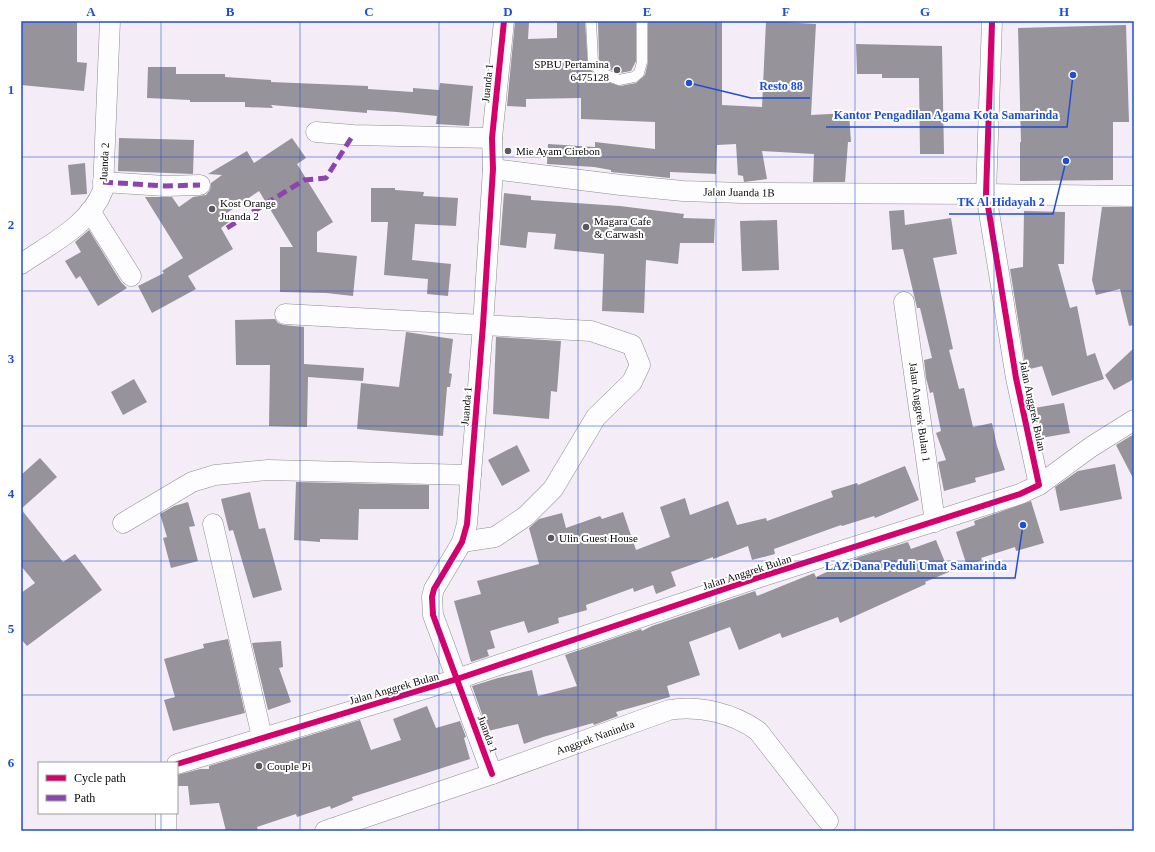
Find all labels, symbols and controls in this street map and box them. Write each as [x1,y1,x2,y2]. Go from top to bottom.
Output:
text: A [86,4,96,19]
text: B [226,4,235,19]
text: C [364,4,374,19]
text: D [503,4,513,19]
text: E [643,4,651,19]
text: F [782,4,790,19]
text: G [920,4,930,19]
text: H [1059,4,1069,19]
place label: SPBU Pertamina 6475128 [534,58,610,83]
street label: Juanda 1 [479,63,495,103]
marker: SPBU Pertamina 6475128 [612,65,622,75]
callout: Resto 88 [751,74,810,98]
text: Resto 88 [759,79,803,93]
text: 1 [8,82,14,97]
callout: Kantor Pengadilan Agama Kota Samarinda [826,103,1067,127]
text: Kantor Pengadilan Agama Kota Samarinda [834,108,1058,122]
street label: Juanda 2 [97,142,111,182]
place label: Mie Ayam Cirebon [516,145,600,157]
marker: Mie Ayam Cirebon [503,146,513,156]
street label: Jalan Juanda 1B [703,185,775,199]
callout: TK Al Hidayah 2 [949,190,1053,214]
text: TK Al Hidayah 2 [957,195,1045,209]
place label: Kost Orange Juanda 2 [220,197,276,222]
marker: Kost Orange Juanda 2 [207,204,217,214]
place label: Magara Cafe & Carwash [594,215,651,240]
text: 2 [8,217,14,232]
marker: Magara Cafe & Carwash [581,222,591,232]
text: 3 [8,351,15,366]
street label: Jalan Anggrek Bulan [1018,360,1049,453]
street label: Jalan Anggrek Bulan 1 [907,361,933,463]
street label: Juanda 1 [458,386,474,426]
text: 4 [8,486,15,501]
place label: Ulin Guest House [559,532,638,544]
marker: Ulin Guest House [546,533,556,543]
street label: Jalan Anggrek Bulan [701,552,793,592]
callout: LAZ Dana Peduli Umat Samarinda [817,554,1015,578]
text: LAZ Dana Peduli Umat Samarinda [825,559,1007,573]
text: 5 [8,621,15,636]
street label: Jalan Anggrek Bulan [348,669,440,706]
street label: Juanda 1 [476,714,500,754]
street label: Anggrek Nanindra [554,717,636,757]
text: 6 [8,755,15,770]
place label: Couple Pi [267,760,311,772]
marker: Couple Pi [254,761,264,771]
legend [38,762,178,814]
text: Cycle path [74,771,126,785]
text: Path [74,791,95,805]

